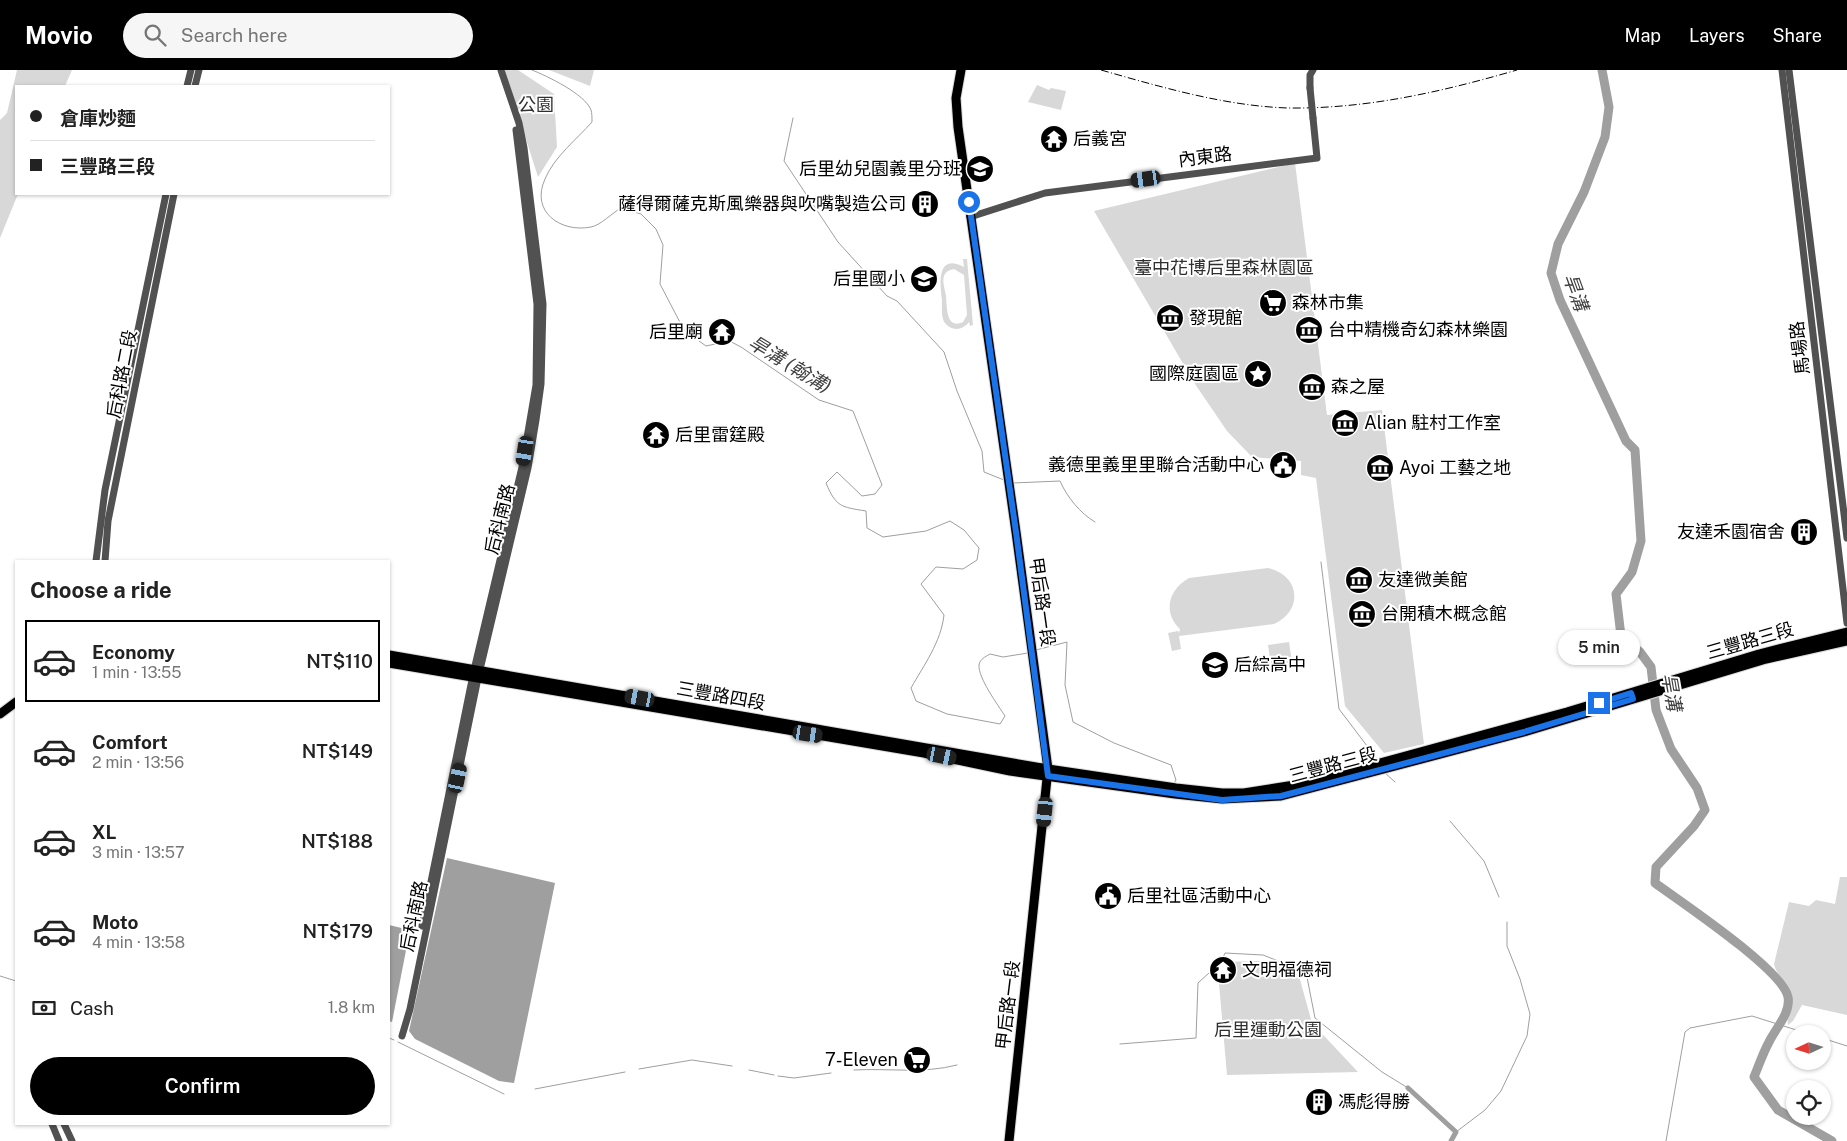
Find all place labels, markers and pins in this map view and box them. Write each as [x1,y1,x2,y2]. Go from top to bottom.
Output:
temple icon: 后義宮 [1039,124,1069,154]
place label: 后義宮 [1073,128,1127,149]
school or university icon: 后里幼兒園義里分班 [965,154,995,184]
place label: 后里幼兒園義里分班 [799,158,961,179]
building icon: 薩得爾薩克斯風樂器與吹嘴製造公司 [910,189,940,219]
place label: 薩得爾薩克斯風樂器與吹嘴製造公司 [618,193,906,214]
school or university icon: 后里國小 [909,264,939,294]
place label: 后里國小 [833,268,905,289]
supermarket icon: 森林市集 [1258,288,1288,318]
place label: 森林市集 [1292,292,1364,313]
museum icon: 發現館 [1155,303,1185,333]
place label: 發現館 [1189,307,1243,328]
museum icon: 台中精機奇幻森林樂園 [1294,315,1324,345]
temple icon: 后里廟 [707,317,737,347]
place label: 台中精機奇幻森林樂園 [1328,319,1508,340]
place label: 后里廟 [649,321,703,342]
place icon: 國際庭園區 [1243,359,1273,389]
place label: 國際庭園區 [1149,363,1239,384]
museum icon: 森之屋 [1297,372,1327,402]
place label: 森之屋 [1331,376,1385,397]
museum icon: Alian 駐村工作室 [1330,408,1360,438]
place label: Alian 駐村工作室 [1364,412,1501,433]
temple icon: 后里雷筳殿 [641,420,671,450]
place label: 后里雷筳殿 [675,424,765,445]
public building icon: 義德里義里里聯合活動中心 [1268,450,1298,480]
museum icon: Ayoi 工藝之地 [1365,453,1395,483]
place label: 義德里義里里聯合活動中心 [1048,454,1264,475]
place label: Ayoi 工藝之地 [1399,457,1511,478]
building icon: 友達禾園宿舍 [1789,517,1819,547]
place label: 友達禾園宿舍 [1677,521,1785,542]
museum icon: 友達微美館 [1344,565,1374,595]
place label: 友達微美館 [1378,569,1468,590]
museum icon: 台開積木概念館 [1347,599,1377,629]
place label: 台開積木概念館 [1381,603,1507,624]
school or university icon: 后綜高中 [1200,650,1230,680]
place label: 后綜高中 [1234,654,1306,675]
public building icon: 后里社區活動中心 [1093,881,1123,911]
place label: 后里社區活動中心 [1127,885,1271,906]
temple icon: 文明福德祠 [1208,955,1238,985]
place label: 文明福德祠 [1242,959,1332,980]
supermarket icon: 7-Eleven [902,1045,932,1075]
place label: 7-Eleven [825,1049,898,1070]
building icon: 馮彪得勝 [1304,1087,1334,1117]
place label: 馮彪得勝 [1338,1091,1410,1112]

